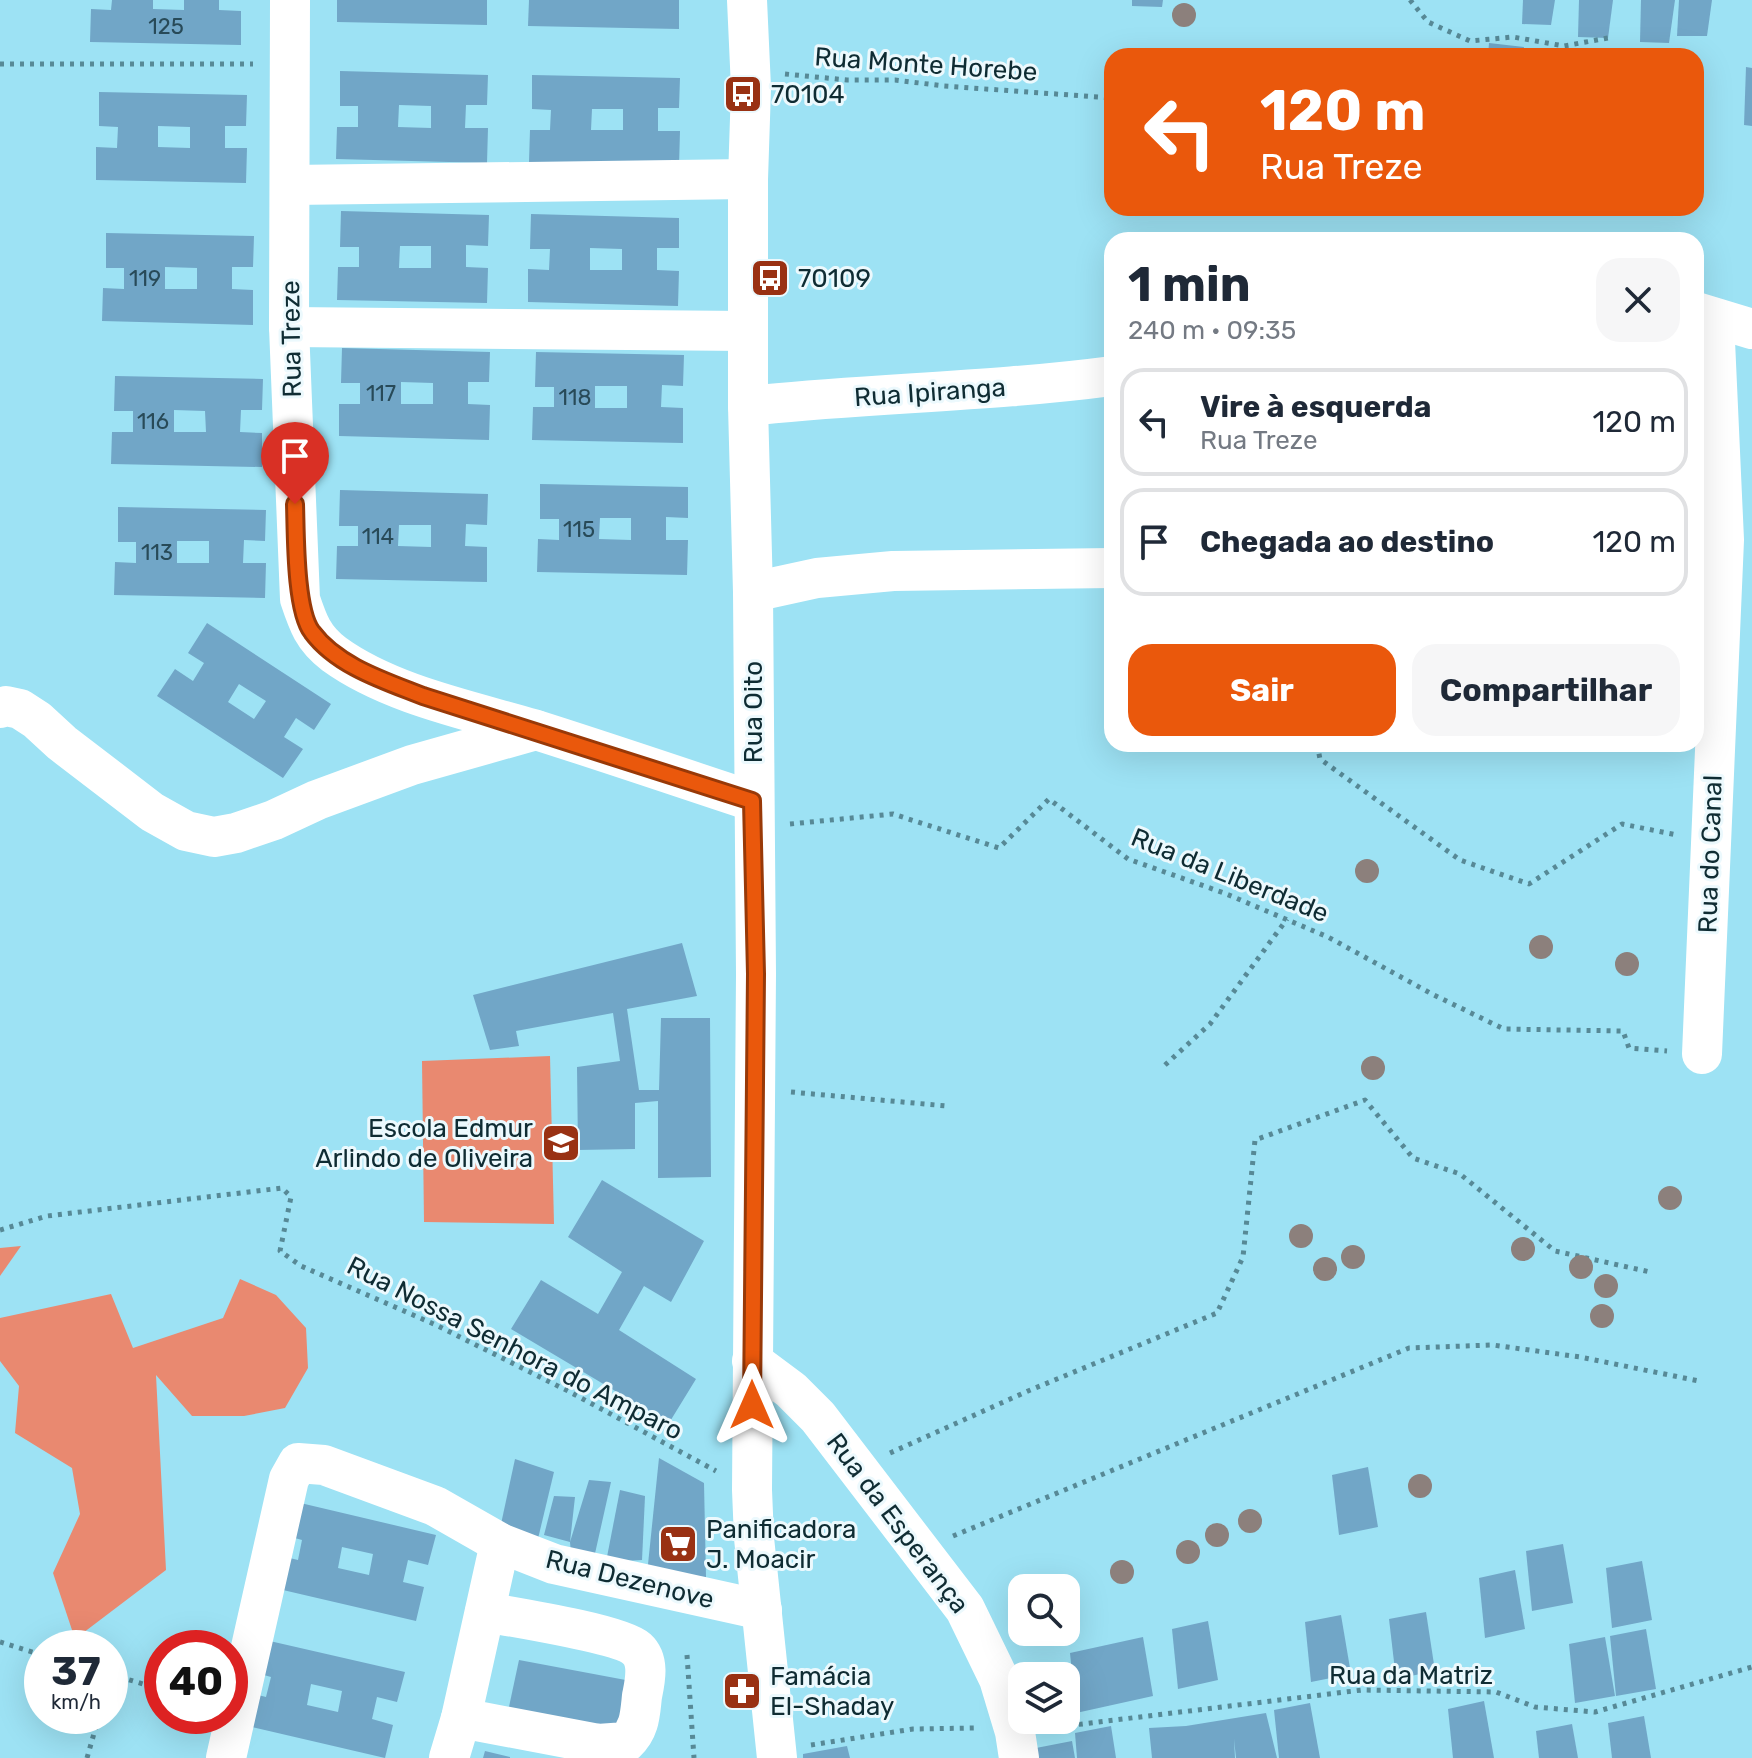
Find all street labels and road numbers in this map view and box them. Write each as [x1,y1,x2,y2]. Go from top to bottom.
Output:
street label: Rua Monte Horebe [813,41,1038,88]
street label: Rua Treze [275,280,308,398]
street label: Rua Ipiranga [853,372,1007,413]
street label: Rua Oito [738,661,769,763]
street label: Rua do Canal [1692,774,1729,934]
street label: Rua da Liberdade [1127,822,1333,929]
street label: Rua Nossa Senhora do Amparo [342,1250,688,1447]
street label: Rua da Esperança [820,1427,975,1619]
street label: Rua Dezenove [543,1544,717,1615]
street label: Rua da Matriz [1329,1660,1493,1691]

